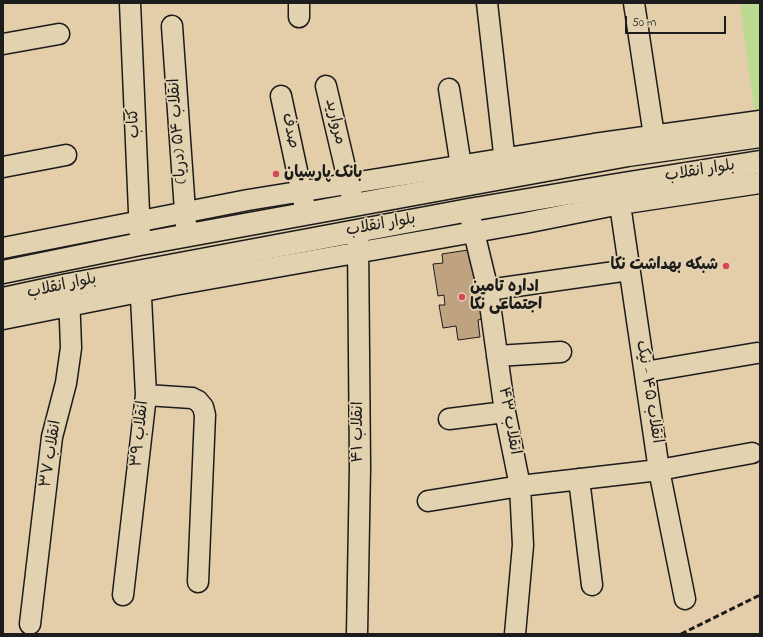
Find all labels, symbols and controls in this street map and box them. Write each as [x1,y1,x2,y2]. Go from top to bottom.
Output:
scale bar [627,8,728,34]
text: 50 m [632,14,656,32]
street label: انقلاب ۵۴ (دریا) [166,78,192,184]
street label: مروارید [319,97,349,147]
street label: کتاب [125,107,145,139]
street label: صدف [276,111,302,151]
street label: بلوار انقلاب [664,157,736,187]
place label: بانک پارسیان [284,164,362,184]
marker: بانک پارسیان [271,169,281,179]
street label: بلوار انقلاب [345,210,417,242]
place label: شبکه بهداشت نکا [611,256,718,276]
marker: شبکه بهداشت نکا [721,261,731,271]
street label: بلوار انقلاب [26,270,98,304]
place label: اداره تامین اجتماعی نکا [470,278,542,316]
marker: اداره تامین اجتماعی نکا [457,292,467,302]
street label: انقلاب ۴۵ - نیک [630,339,666,445]
street label: انقلاب ۴۳ [493,386,523,456]
street label: انقلاب ۳۹ [128,400,154,468]
street label: انقلاب ۴۱ [349,401,369,463]
street label: انقلاب ۳۷ [37,419,67,489]

